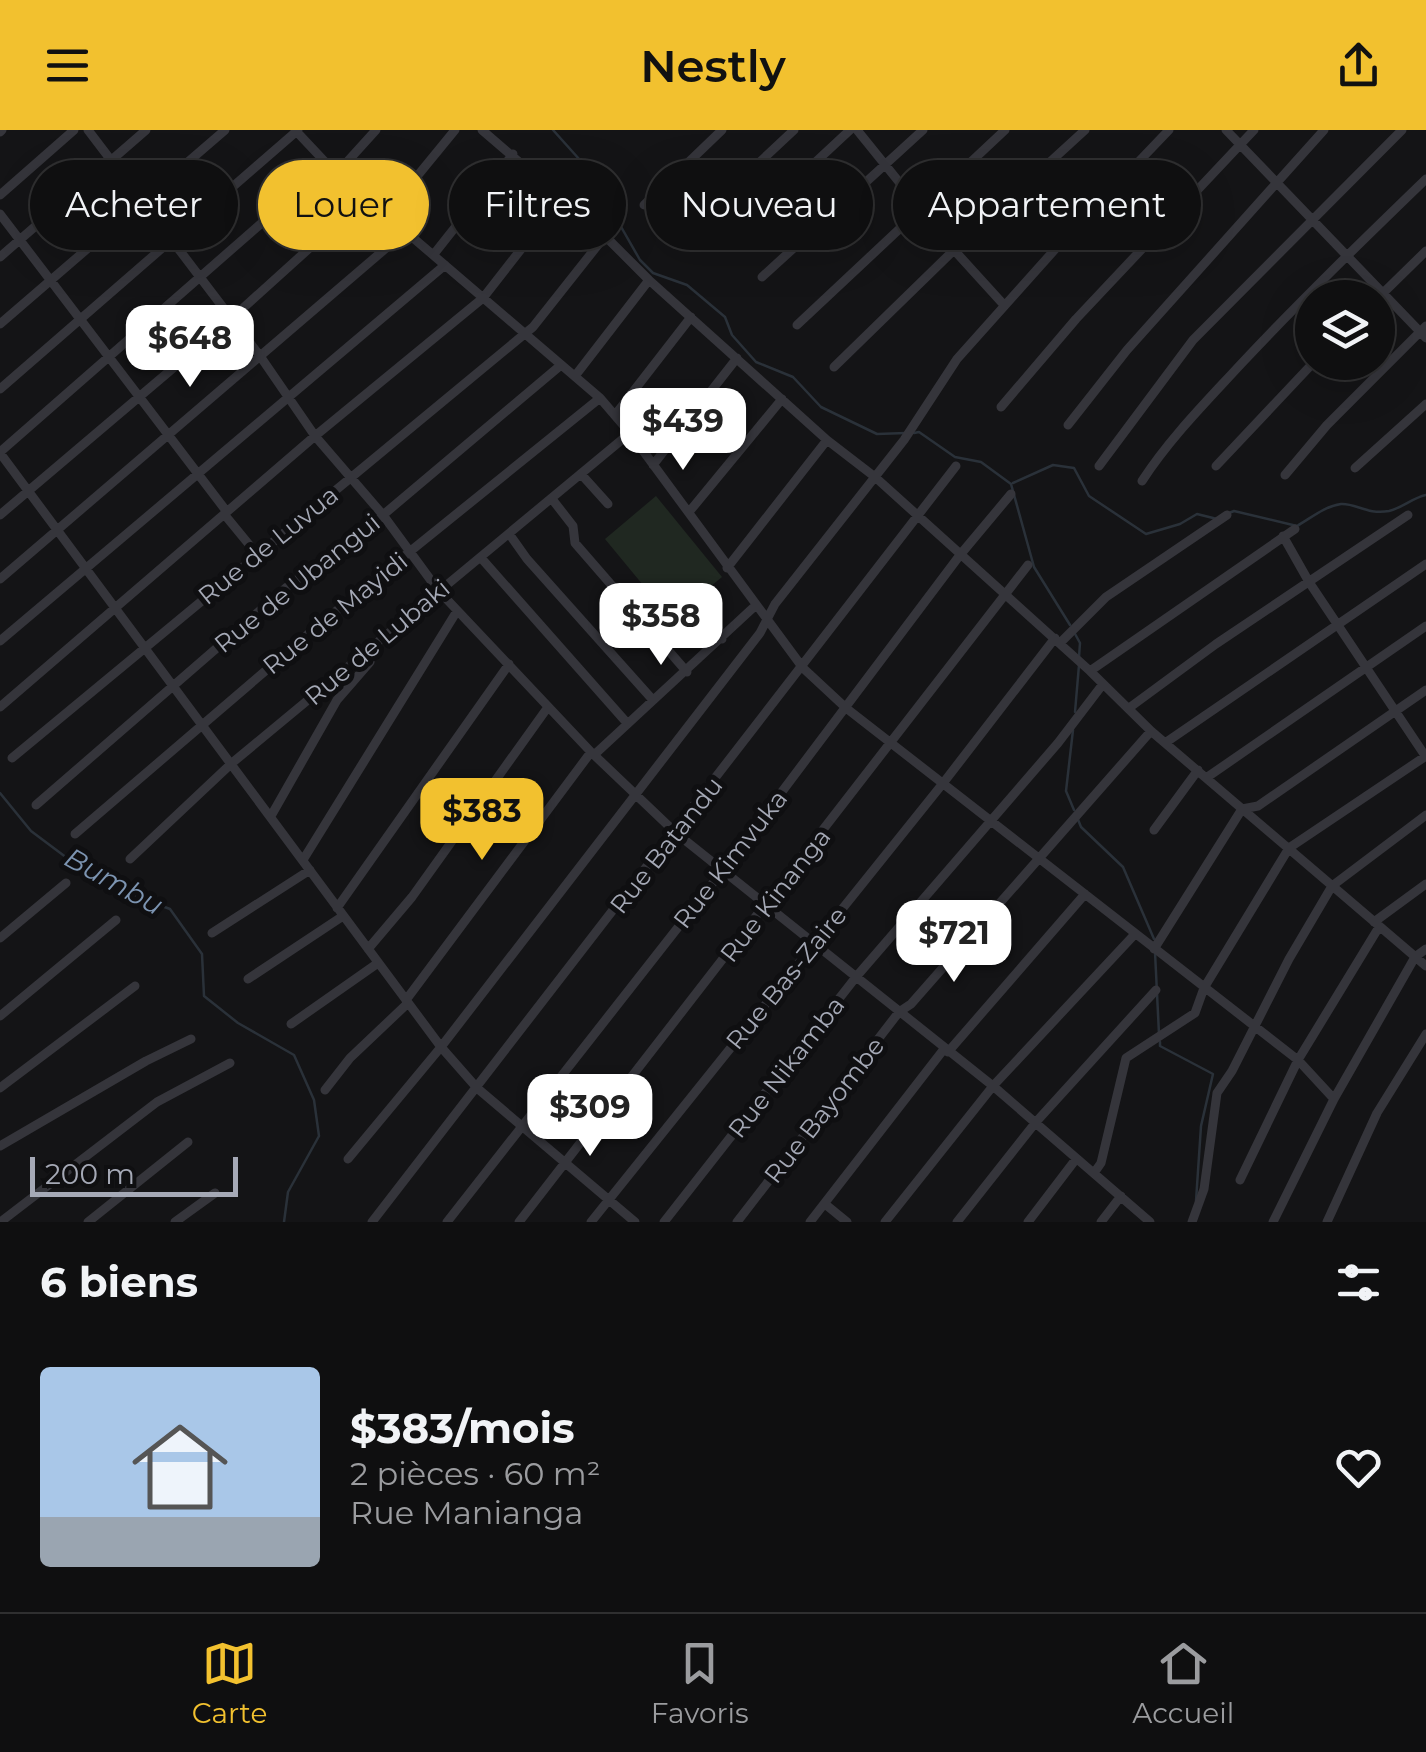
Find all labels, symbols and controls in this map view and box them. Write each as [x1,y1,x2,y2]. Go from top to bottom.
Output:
icon: menu [40,38,95,93]
text: Nestly [640,38,786,93]
icon: share [1331,38,1386,93]
chip: Acheter [30,160,238,250]
chip: Louer [258,160,429,250]
chip: Filtres [449,160,626,250]
chip: Nouveau [646,160,873,250]
chip: Appartement [893,160,1201,250]
map controls [1295,280,1395,380]
button: layers [1295,280,1395,380]
pin: $648 [131,305,249,390]
text: $648 [148,318,232,357]
pin: $439 [624,388,742,473]
text: $439 [642,401,724,440]
street label: Rue de Luvua [192,479,344,611]
street label: Rue de Ubangui [208,507,386,659]
street label: Rue de Mayidi [257,546,413,680]
street label: Rue de Lubaki [299,573,455,711]
pin: $358 [602,583,720,668]
text: $358 [621,596,701,635]
street label: Rue Batandu [603,771,729,919]
pin: $383 [423,778,541,863]
street label: Rue Kimvuka [667,784,793,934]
text: $383 [442,791,522,830]
street label: Rue Kinanga [713,822,837,968]
water label: Bumbu [59,840,169,922]
pin: $721 [895,900,1013,985]
street label: Rue Bas-Zaire [719,901,853,1055]
text: $721 [918,913,990,952]
street label: Rue Nikamba [721,990,851,1144]
street label: Rue Bayombe [758,1031,890,1189]
pin: $309 [531,1074,649,1159]
text: $309 [549,1087,631,1126]
scale bar [30,1152,238,1196]
text: 200 m [45,1157,135,1191]
icon: filters [1331,1255,1386,1310]
text: 6 biens [40,1256,198,1308]
text: $383/mois [350,1402,575,1454]
icon: home [120,1407,240,1527]
icon: heart [1331,1440,1386,1495]
text: 2 pièces · 60 m² [350,1454,600,1493]
text: Rue Manianga [350,1493,583,1532]
tab: Carte [192,1636,267,1730]
tab: Favoris [651,1636,749,1730]
tab: Accueil [1132,1636,1234,1730]

